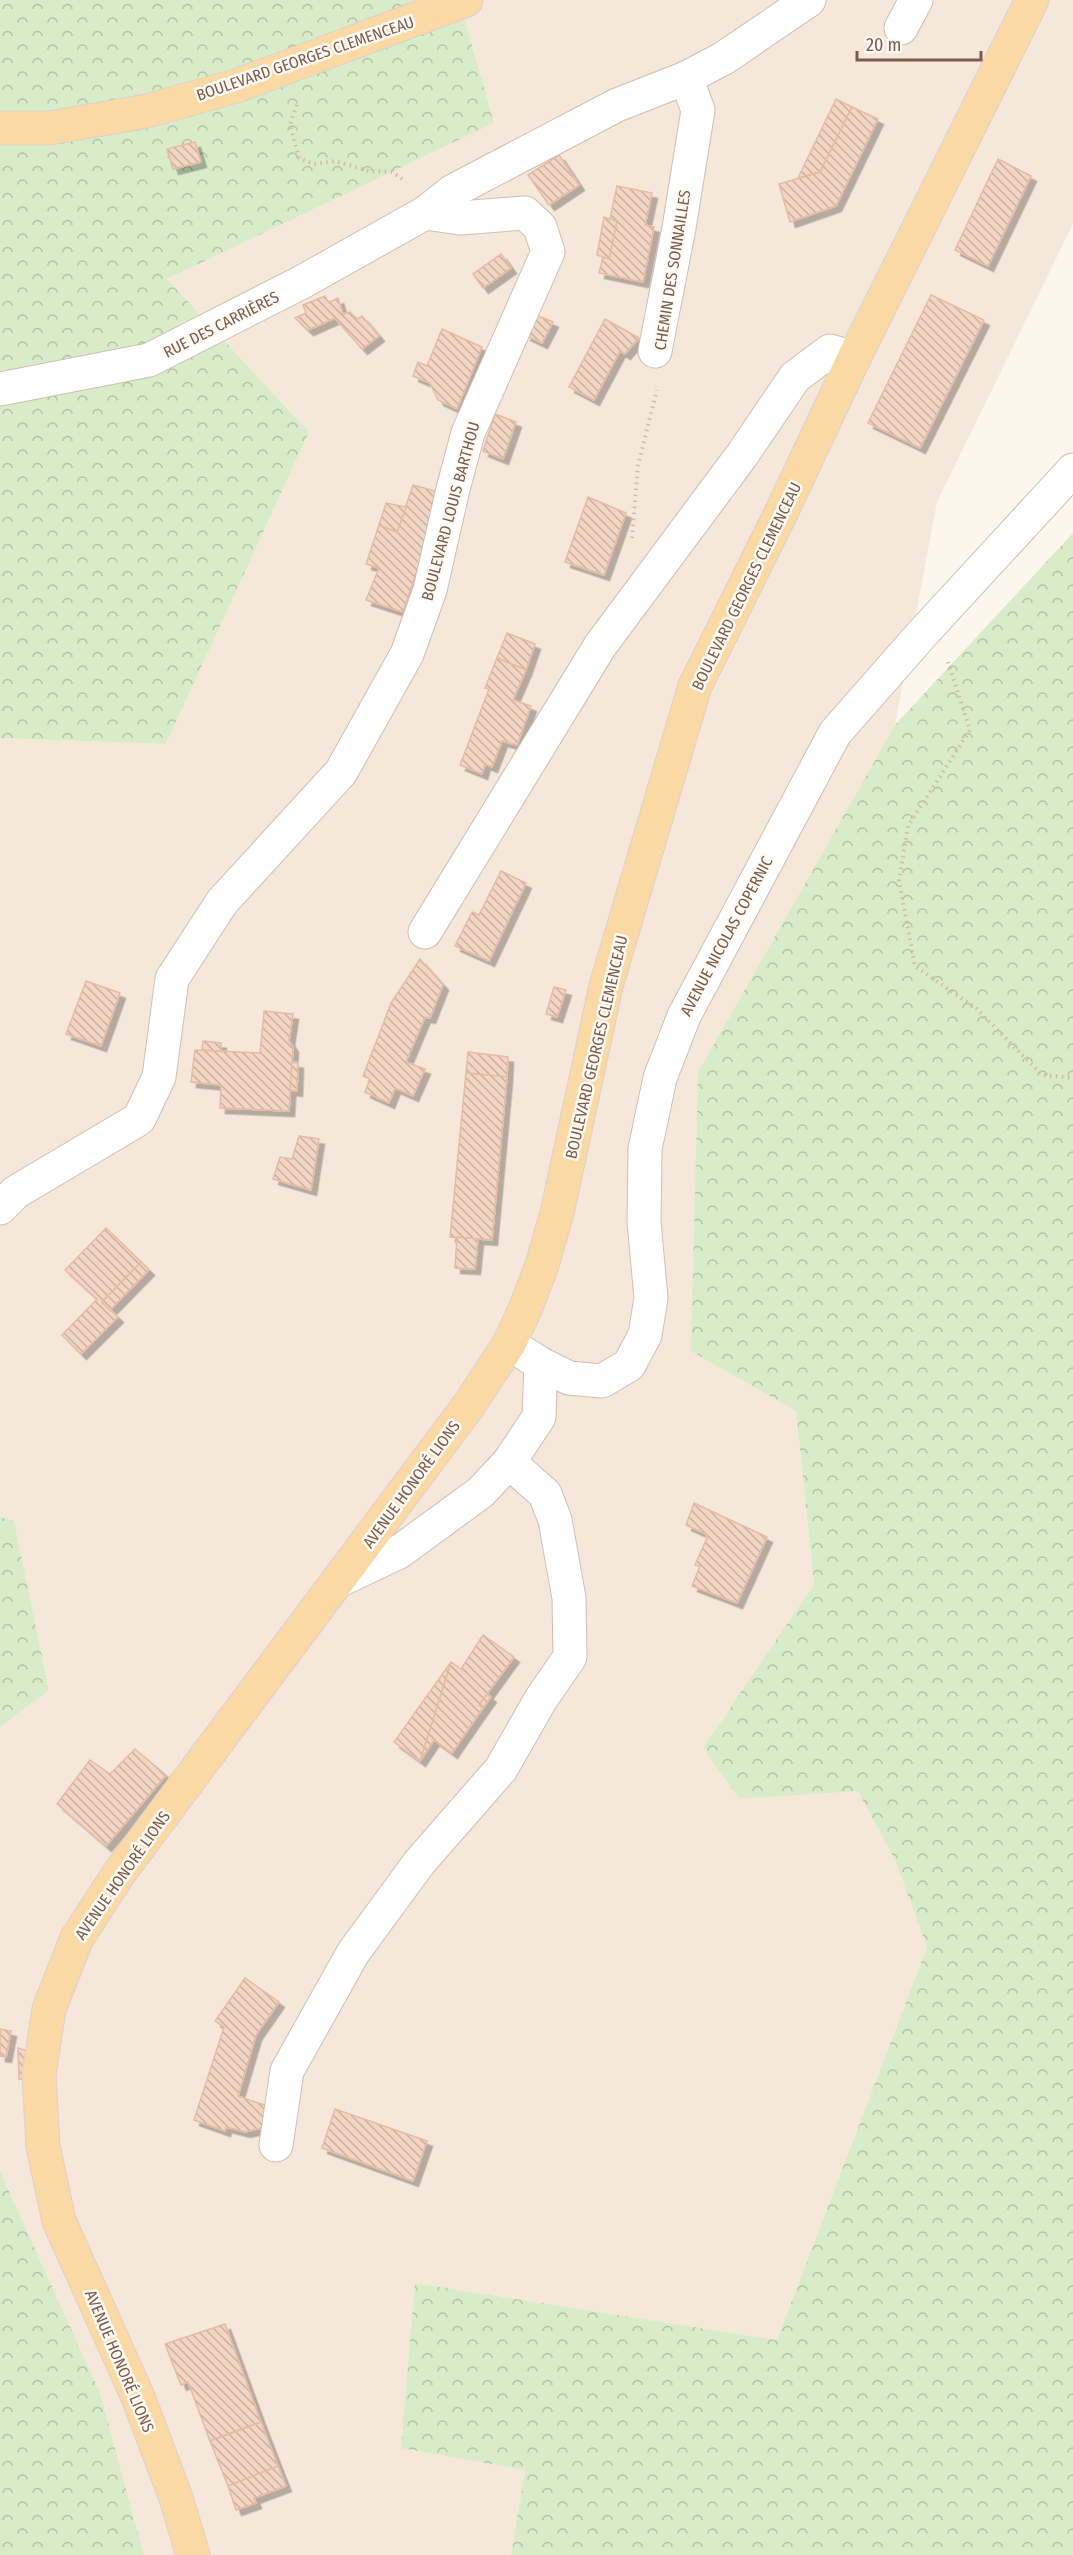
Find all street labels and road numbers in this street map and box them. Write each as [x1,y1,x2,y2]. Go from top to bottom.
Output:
street label: BOULEVARD GEORGES CLEMENCEAU [194,12,416,105]
street label: CHEMIN DES SONNAILLES [650,188,695,352]
street label: RUE DES CARRIÈRES [160,287,282,362]
street label: BOULEVARD LOUIS BARTHOU [417,419,484,603]
street label: BOULEVARD GEORGES CLEMENCEAU [688,479,805,693]
street label: AVENUE NICOLAS COPERNIC [676,853,777,1019]
street label: BOULEVARD GEORGES CLEMENCEAU [561,933,631,1161]
street label: AVENUE HONORÉ LIONS [359,1417,464,1552]
street label: AVENUE HONORÉ LIONS [71,1807,174,1943]
street label: AVENUE HONORÉ LIONS [81,2287,158,2435]

